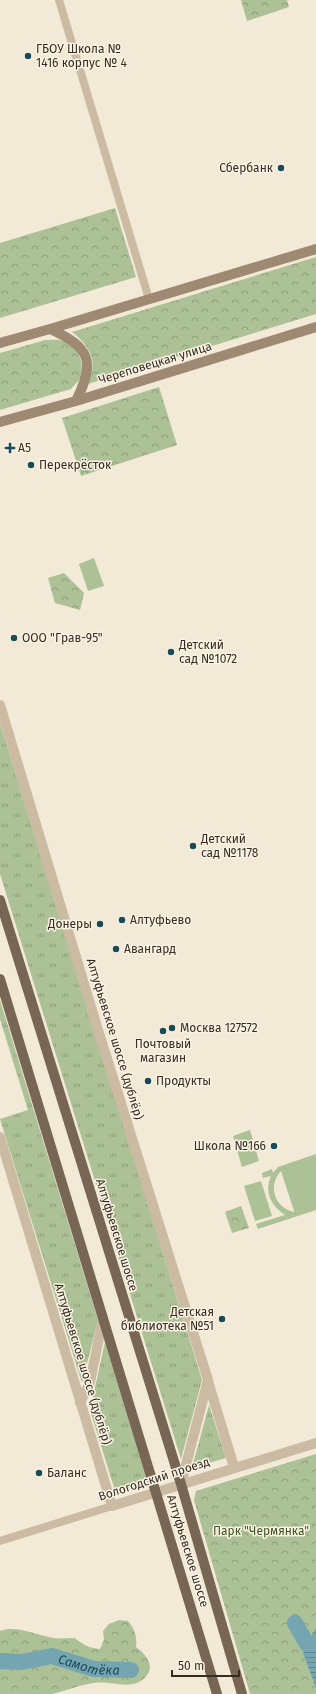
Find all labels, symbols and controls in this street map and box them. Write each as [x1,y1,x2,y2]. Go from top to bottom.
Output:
place label: ГБОУ Школа № 1416 корпус № 4 [36,42,127,70]
marker: ГБОУ Школа № 1416 корпус № 4 [23,51,33,61]
place label: Сбербанк [219,161,274,175]
marker: Сбербанк [276,163,286,173]
street label: Череповецкая улица [97,339,213,387]
place label: А5 [18,441,31,455]
marker: А5 [5,443,15,453]
place label: Перекрёсток [39,458,112,472]
marker: Перекрёсток [26,460,36,470]
place label: ООО "Грав-95" [22,631,103,645]
marker: ООО "Грав-95" [9,633,19,643]
place label: Детский сад №1072 [178,638,237,666]
marker: Детский сад №1072 [166,647,176,657]
place label: Детский сад №1178 [200,832,259,860]
marker: Детский сад №1178 [188,841,198,851]
place label: Алтуфьево [130,913,191,927]
marker: Алтуфьево [117,915,127,925]
place label: Донеры [47,917,92,931]
marker: Донеры [95,919,105,929]
place label: Авангард [124,942,176,956]
marker: Авангард [111,944,121,954]
street label: Алтуфьевское шоссе (дублёр) [84,957,146,1121]
place label: Москва 127572 [180,1021,258,1035]
marker: Москва 127572 [167,1023,177,1033]
marker: Почтовый магазин [158,1026,168,1036]
place label: Почтовый магазин [135,1037,191,1065]
place label: Продукты [156,1074,211,1088]
marker: Продукты [143,1076,153,1086]
place label: Школа №166 [194,1139,266,1153]
marker: Школа №166 [269,1141,279,1151]
street label: Алтуфьевское шоссе [93,1177,141,1293]
street label: Алтуфьевское шоссе (дублёр) [52,1282,114,1446]
place label: Детская библиотека №51 [121,1305,214,1333]
marker: Детская библиотека №51 [217,1314,227,1324]
street label: Вологодский проезд [97,1454,212,1504]
place label: Баланс [47,1466,87,1480]
marker: Баланс [34,1468,44,1478]
street label: Алтуфьевское шоссе [164,1493,212,1609]
park label: Парк "Чермянка" [213,1524,309,1538]
water label: Самотёка [57,1651,120,1678]
scale bar [172,1652,239,1678]
text: 50 m [178,1659,204,1673]

